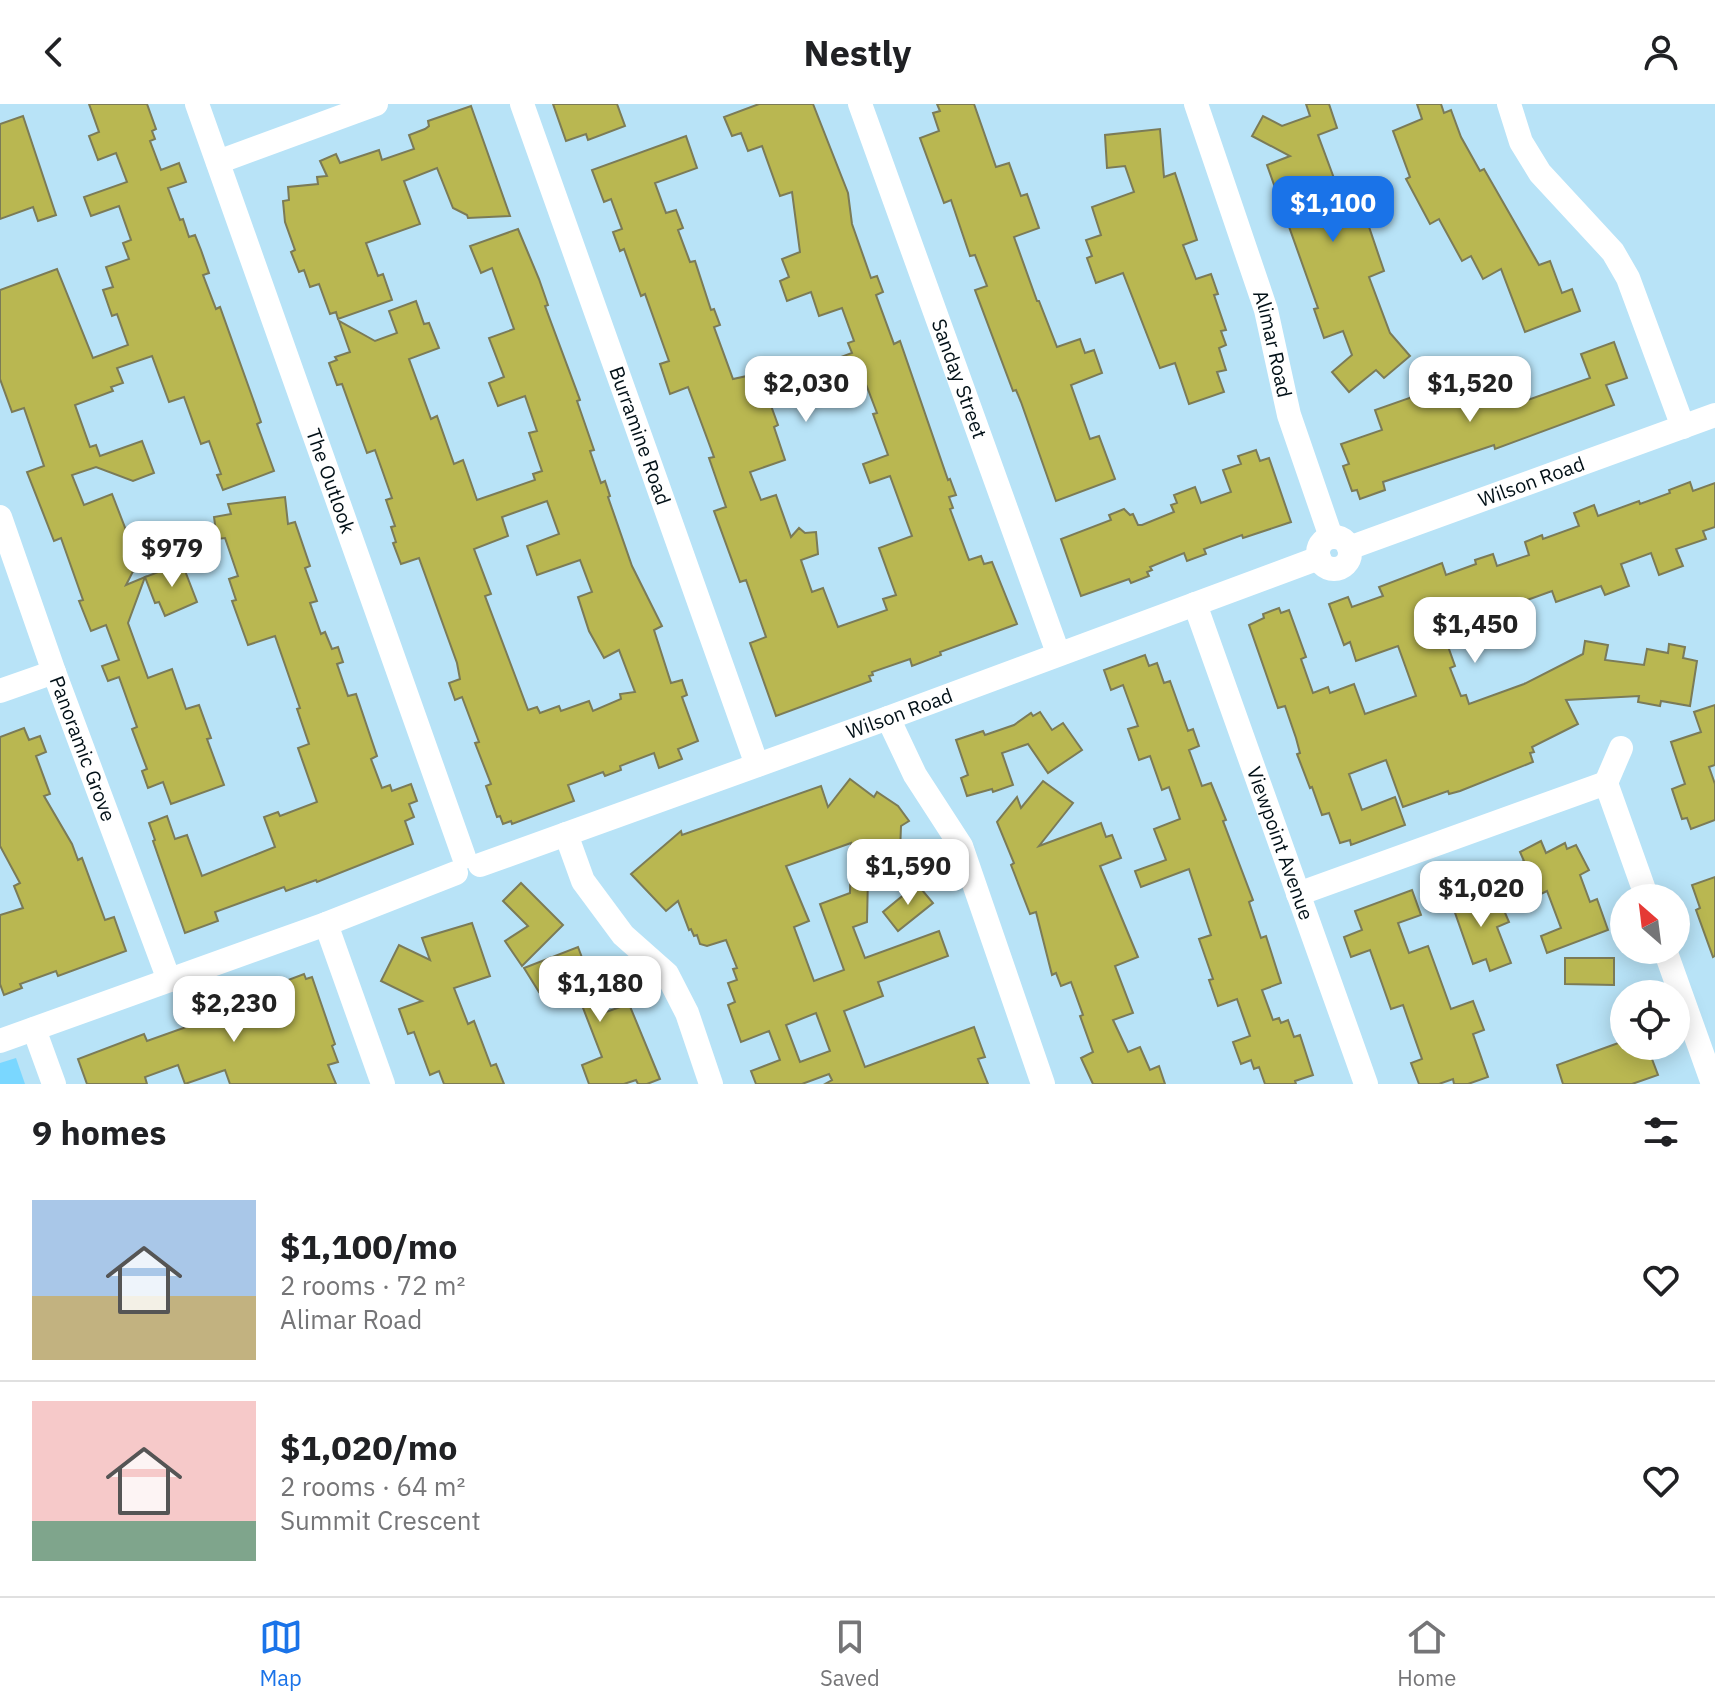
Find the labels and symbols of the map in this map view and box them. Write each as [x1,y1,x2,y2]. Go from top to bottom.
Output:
pin: $1,100 [1268,176,1398,244]
street label: Alimar Road [1247,286,1299,400]
street label: Sanday Street [926,315,994,442]
pin: $2,030 [741,356,871,424]
pin: $1,520 [1405,356,1535,424]
street label: Burramine Road [603,363,677,508]
street label: The Outlook [300,425,362,537]
street label: Wilson Road [1474,450,1588,513]
pin: $979 [125,521,219,589]
pin: $1,450 [1410,597,1540,665]
street label: Panoramic Grove [44,672,123,825]
street label: Wilson Road [842,681,956,745]
street label: Viewpoint Avenue [1241,763,1320,924]
pin: $1,590 [843,839,973,907]
pin: $1,020 [1416,861,1546,929]
north arrow [1610,884,1690,964]
pin: $1,180 [535,956,665,1024]
pin: $2,230 [169,976,299,1044]

